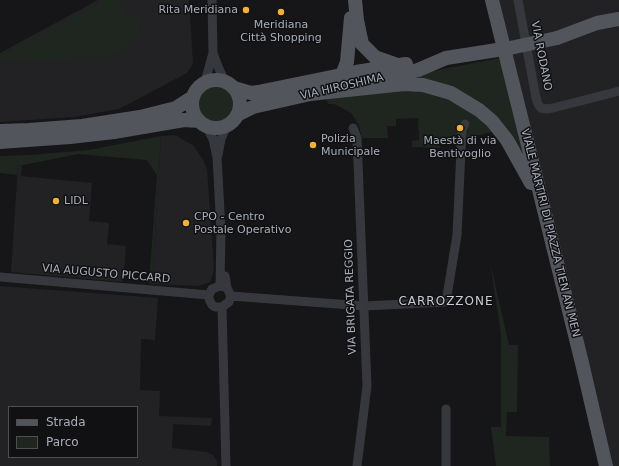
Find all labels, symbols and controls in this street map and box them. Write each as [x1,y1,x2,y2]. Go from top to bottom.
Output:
place label: Rita Meridiana [158,3,238,17]
marker: Rita Meridiana [241,5,251,15]
marker: Meridiana Città Shopping [276,7,286,17]
place label: Meridiana Città Shopping [240,18,322,44]
street label: VIA RODANO [528,20,554,92]
street label: VIA HIROSHIMA [299,71,385,103]
marker: Maestà di via Bentivoglio [455,123,465,133]
street label: VIALE MARTIRI DI PIAZZA TIEN AN MEN [518,127,582,339]
place label: Polizia Municipale [321,132,380,158]
place label: Maestà di via Bentivoglio [423,134,497,160]
marker: Polizia Municipale [308,140,318,150]
place label: LIDL [64,194,88,208]
marker: LIDL [51,196,61,206]
place label: CPO - Centro Postale Operativo [194,210,291,236]
marker: CPO - Centro Postale Operativo [181,218,191,228]
street label: VIA BRIGATA REGGIO [342,239,360,355]
street label: VIA AUGUSTO PICCARD [41,262,171,286]
district label: CARROZZONE [398,295,494,309]
legend [8,406,138,458]
text: Strada [46,415,86,429]
text: Parco [46,435,79,449]

